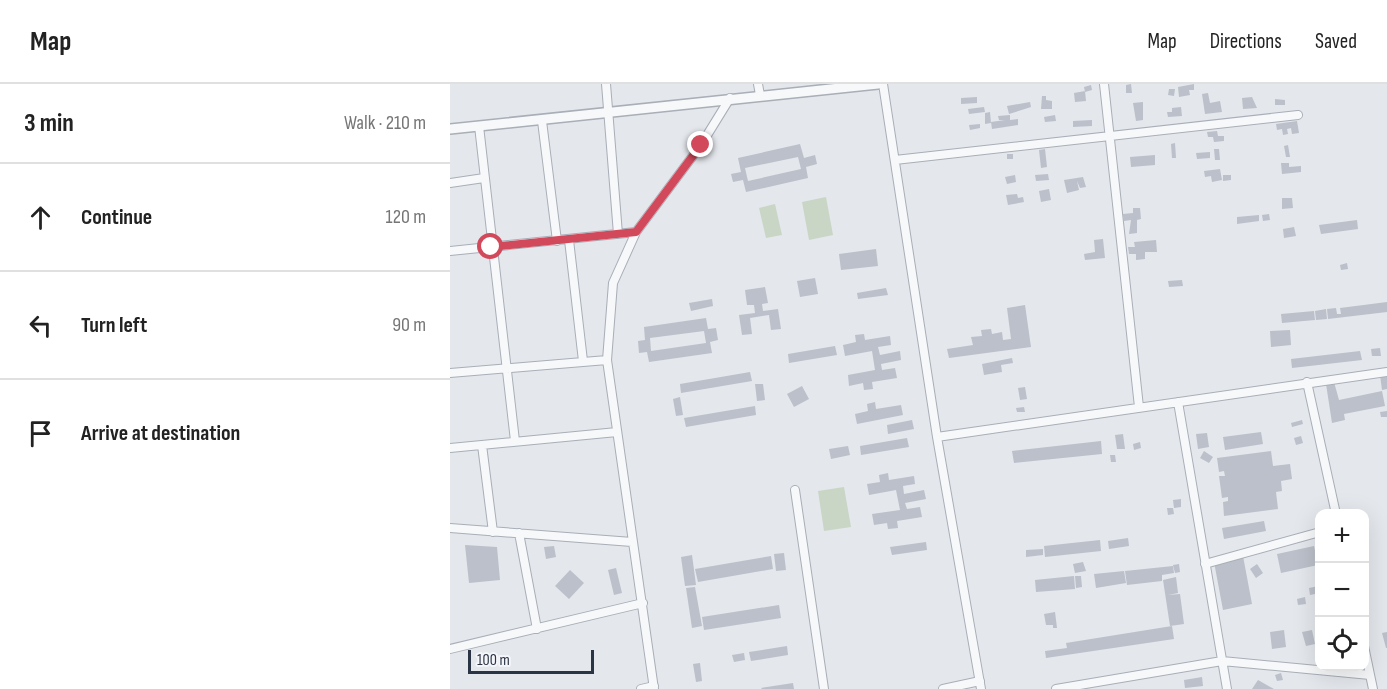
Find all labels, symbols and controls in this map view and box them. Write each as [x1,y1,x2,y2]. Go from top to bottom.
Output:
text: Map [30,25,71,58]
text: Map [1147,29,1177,54]
text: Directions [1210,29,1282,54]
text: Saved [1315,29,1357,54]
text: 3 min [24,108,74,139]
text: Walk · 210 m [344,111,426,135]
route end [687,131,713,157]
icon: ahead [24,201,57,234]
text: Continue [81,204,152,231]
text: 120 m [386,205,426,229]
route start [477,233,503,259]
icon: left [24,309,57,342]
text: Turn left [81,312,147,339]
text: 90 m [392,313,426,337]
icon: arrive [24,417,57,450]
text: Arrive at destination [81,420,240,447]
map controls [1315,509,1369,671]
button: + [1315,509,1369,563]
button: − [1315,563,1369,617]
button: locate [1315,617,1369,671]
scale bar [468,647,594,674]
text: 100 m [477,651,510,670]

